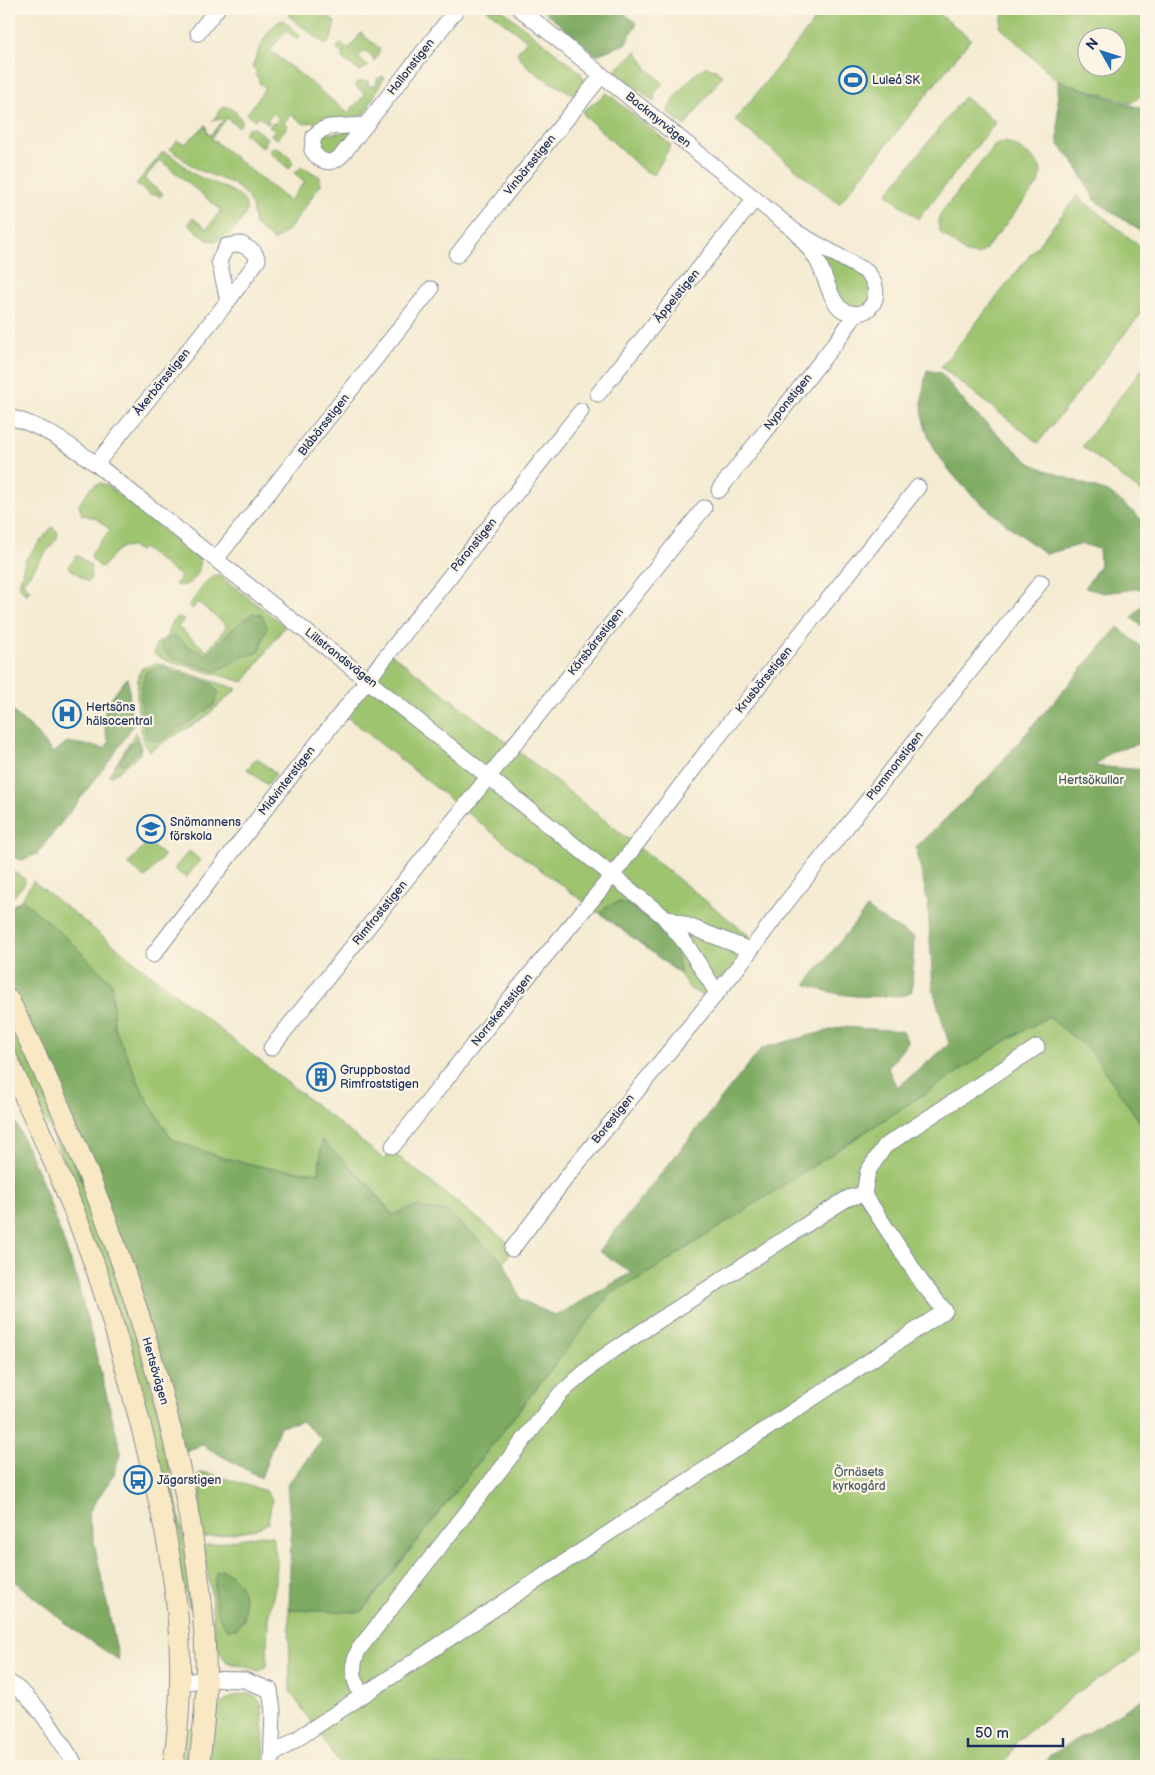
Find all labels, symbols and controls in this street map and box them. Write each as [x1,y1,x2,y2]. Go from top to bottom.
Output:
north arrow [1078,28,1128,78]
text: N [1082,35,1102,54]
street label: Hallonstigen [384,36,438,98]
sports icon: Luleå SK [838,65,868,95]
place label: Luleå SK [872,73,920,88]
street label: Backmyrvägen [622,89,694,151]
street label: Vinbärsstigen [501,131,559,199]
street label: Äppelstigen [650,266,703,326]
street label: Åkerbärsstigen [130,345,194,418]
street label: Nyponstigen [761,371,815,433]
street label: Blåbärsstigen [295,391,353,459]
street label: Päronstigen [448,515,500,575]
street label: Körsbärsstigen [565,605,627,679]
street label: Lillstrandsvägen [302,625,381,691]
street label: Krusbärsstigen [732,643,796,716]
hospital icon: Hertsöns hälsocentral [52,699,82,729]
place label: Hertsöns hälsocentral [86,700,152,729]
street label: Plommonstigen [863,728,927,804]
street label: Midvinterstigen [255,743,319,818]
park label: Hertsökullar [1058,773,1124,788]
school or university icon: Snömannens förskola [136,814,166,844]
place label: Snömannens förskola [170,815,241,844]
street label: Rimfroststigen [349,878,411,948]
street label: Norrskensstigen [468,970,536,1049]
building icon: Gruppbostad Rimfroststigen [306,1062,336,1092]
place label: Gruppbostad Rimfroststigen [340,1063,419,1092]
street label: Borestigen [588,1091,638,1147]
street label: Hertsövägen [138,1335,172,1407]
park label: Örnäsets kyrkogård [832,1464,886,1494]
bus stop icon: Jägarstigen [123,1465,153,1495]
place label: Jägarstigen [157,1473,221,1488]
scale bar [968,1715,1062,1747]
text: 50 m [975,1724,1009,1743]

